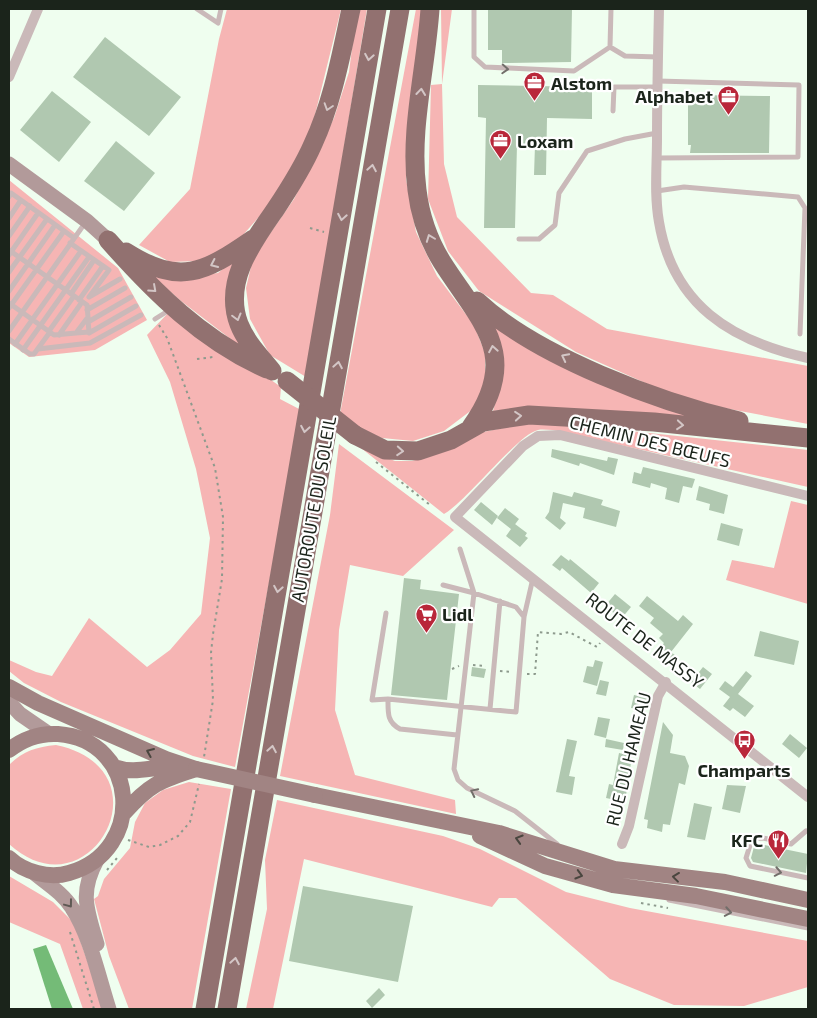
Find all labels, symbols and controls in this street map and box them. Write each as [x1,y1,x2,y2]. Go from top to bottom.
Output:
one-way arrow [365,52,375,61]
one-way arrow [502,64,510,75]
office icon: Alstom [523,71,547,102]
place label: Alstom [551,72,612,94]
office icon: Alphabet [717,84,741,115]
place label: Alphabet [635,85,714,107]
one-way arrow [415,88,426,96]
one-way arrow [323,103,333,111]
office icon: Loxam [489,129,513,160]
place label: Loxam [517,130,573,152]
one-way arrow [367,164,377,172]
one-way arrow [337,213,347,221]
one-way arrow [426,234,436,242]
one-way arrow [210,258,219,268]
one-way arrow [147,283,156,292]
one-way arrow [232,312,242,321]
one-way arrow [488,345,498,354]
one-way arrow [561,353,570,363]
one-way arrow [333,361,343,369]
street label: CHEMIN DES BŒUFS [567,410,733,472]
one-way arrow [515,411,523,422]
street label: AUTOROUTE DU SOLEIL [286,414,340,604]
one-way arrow [677,419,685,430]
one-way arrow [301,424,311,433]
one-way arrow [396,446,404,457]
one-way arrow [273,585,283,593]
street label: ROUTE DE MASSY [582,587,709,693]
supermarket icon: Lidl [414,602,438,633]
place label: Lidl [442,603,473,625]
street label: RUE DU HAMEAU [601,690,655,828]
bus stop icon: Champarts [732,728,756,759]
one-way arrow [266,745,276,754]
one-way arrow [146,747,155,758]
place label: Champarts [697,759,791,781]
one-way arrow [471,788,480,798]
restaurant icon: KFC [767,828,791,859]
place label: KFC [731,829,763,851]
one-way arrow [515,835,523,845]
one-way arrow [773,866,782,877]
one-way arrow [574,870,582,880]
one-way arrow [672,872,680,883]
one-way arrow [63,898,71,907]
one-way arrow [724,906,733,916]
one-way arrow [230,957,240,966]

